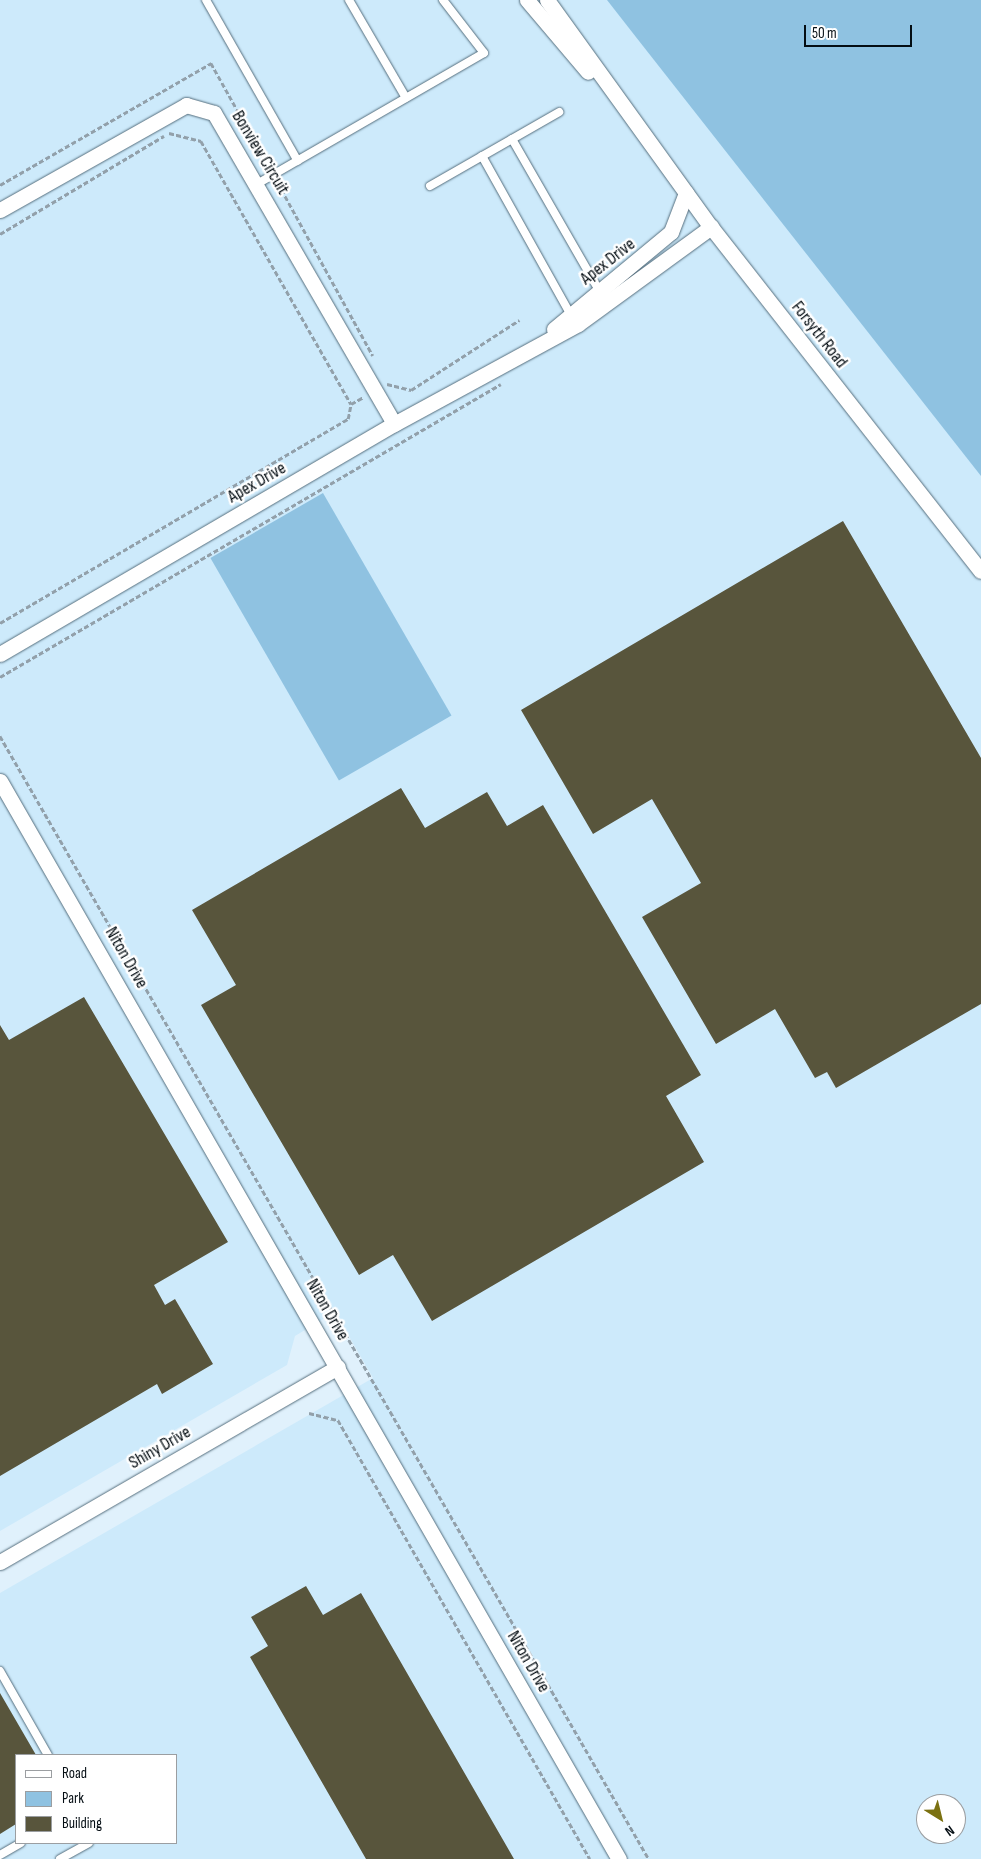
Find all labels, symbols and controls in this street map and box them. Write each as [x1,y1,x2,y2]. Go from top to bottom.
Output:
scale bar [806,15,914,47]
text: 50 m [812,24,837,43]
street label: Bonview Circuit [227,107,293,199]
street label: Apex Drive [576,234,640,290]
street label: Forsyth Road [786,297,852,373]
street label: Apex Drive [224,458,290,508]
street label: Niton Drive [100,923,152,993]
street label: Niton Drive [301,1275,353,1345]
street label: Shiny Drive [125,1422,195,1474]
street label: Niton Drive [502,1627,554,1697]
legend [15,1754,178,1844]
text: Road [62,1764,87,1783]
text: Park [62,1789,84,1808]
north arrow [916,1794,966,1844]
text: Building [62,1814,102,1833]
text: N [942,1822,958,1840]

